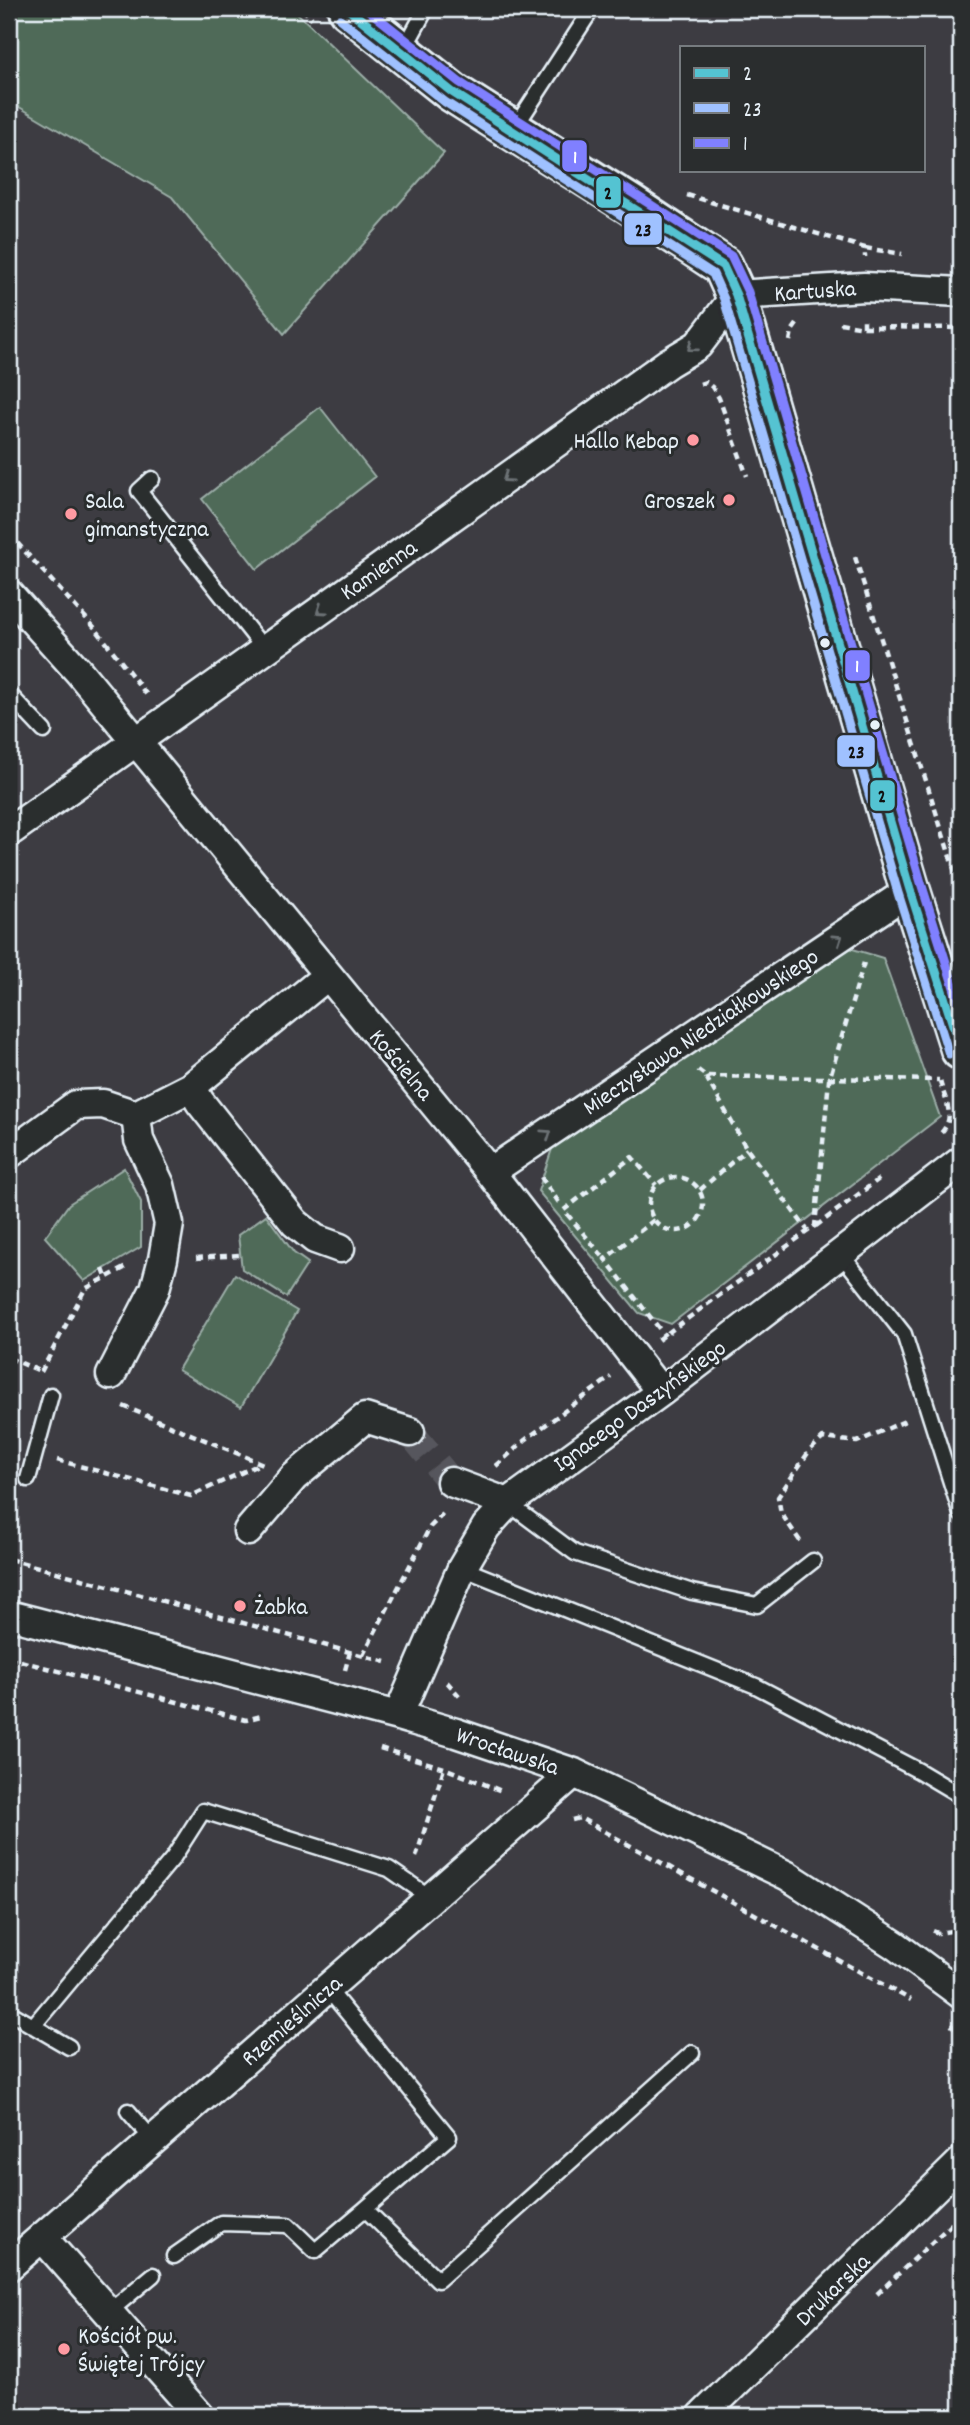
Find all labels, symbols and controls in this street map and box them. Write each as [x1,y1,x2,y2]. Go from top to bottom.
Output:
legend [680,46,925,172]
text: 2 [743,61,752,91]
text: 23 [743,97,762,127]
text: 1 [743,131,748,161]
line badge: 1 [561,139,588,173]
text: 1 [573,146,577,173]
line badge: 2 [595,175,622,209]
text: 2 [604,182,612,209]
line badge: 23 [623,212,663,246]
text: 23 [635,219,651,246]
street label: Kartuska [773,273,858,313]
one-way arrow [688,338,700,351]
place label: Hallo Kebap [573,426,679,460]
marker: Hallo Kebap [685,432,701,448]
one-way arrow [502,470,515,482]
place label: Sala gimanstyczna [85,486,209,548]
place label: Groszek [644,486,715,520]
marker: Groszek [721,492,737,508]
marker: Sala gimanstyczna [63,506,79,522]
street label: Kamienna [334,532,426,610]
one-way arrow [316,602,329,614]
unlabelled marker [818,636,832,650]
line badge: 1 [844,649,871,682]
text: 1 [855,655,859,682]
unlabelled marker [868,718,882,732]
line badge: 23 [836,734,876,768]
text: 23 [848,741,864,768]
line badge: 2 [869,779,896,812]
text: 2 [878,785,886,812]
one-way arrow [830,935,843,947]
street label: Mieczysława Niedziałkowskiego [577,942,826,1125]
street label: Kościelna [359,1023,440,1110]
one-way arrow [539,1130,552,1142]
street label: Ignacego Daszyńskiego [547,1333,734,1482]
place label: Żabka [254,1592,308,1626]
marker: Żabka [232,1598,248,1614]
street label: Wrocławska [451,1719,564,1787]
street label: Rzemieślnicza [235,1968,352,2076]
street label: Drukarska [789,2246,880,2336]
place label: Kościół pw. Świętej Trójcy [78,2321,206,2383]
marker: Kościół pw. Świętej Trójcy [56,2341,72,2357]

